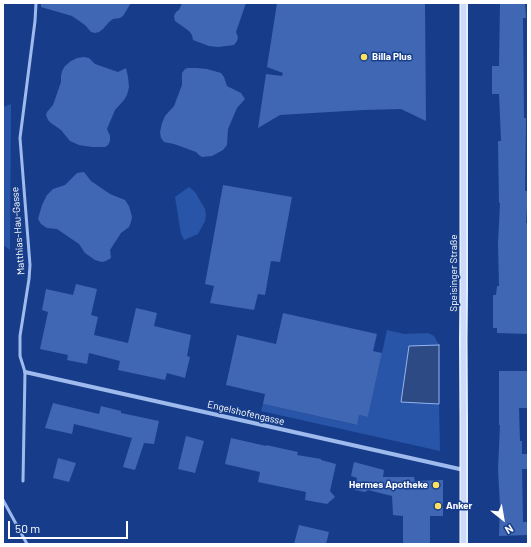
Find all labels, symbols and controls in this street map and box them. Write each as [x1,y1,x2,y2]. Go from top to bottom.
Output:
place label: Billa Plus [372,51,412,63]
marker: Billa Plus [359,52,369,62]
street label: Matthias-Hau-Gasse [9,187,27,275]
street label: Speisinger Straße [448,234,460,312]
street label: Engelshofengasse [206,398,286,428]
place label: Hermes Apotheke [349,479,428,491]
marker: Hermes Apotheke [431,480,441,490]
north arrow [483,499,523,539]
place label: Anker [446,500,472,512]
marker: Anker [433,501,443,511]
scale bar [10,513,130,539]
text: 50 m [15,521,40,535]
text: N [503,522,516,537]

